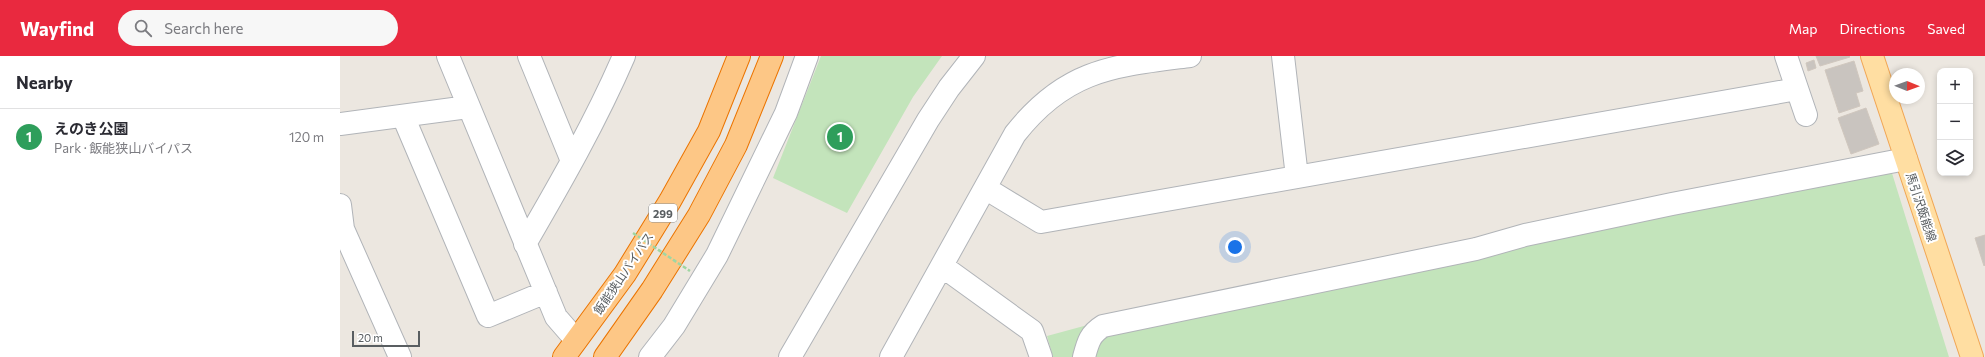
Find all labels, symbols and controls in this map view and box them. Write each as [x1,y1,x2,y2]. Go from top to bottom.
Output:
search box [118,10,398,46]
text: Wayfind [20,17,94,40]
icon: search [132,17,154,39]
text: Search here [164,19,244,37]
text: Map [1789,20,1818,37]
text: Directions [1840,20,1905,37]
text: Saved [1927,20,1965,37]
north arrow [1889,68,1925,104]
map controls [1937,68,1973,176]
button: + [1937,68,1973,104]
text: Nearby [16,72,73,93]
button: − [1937,104,1973,140]
text: えのき公園 [54,119,129,137]
pin: 1 [827,122,853,152]
text: 1 [26,129,32,145]
text: 120 m [289,129,324,145]
text: Park · 飯能狭山バイパス [54,140,193,156]
button: layers [1937,140,1973,176]
street label: 馬引沢飯能線 [1904,171,1940,243]
road number: 299 [649,204,677,222]
street label: 飯能狭山バイパス [590,229,656,317]
your location [1225,237,1245,257]
scale bar [352,329,420,348]
text: 20 m [358,331,383,344]

